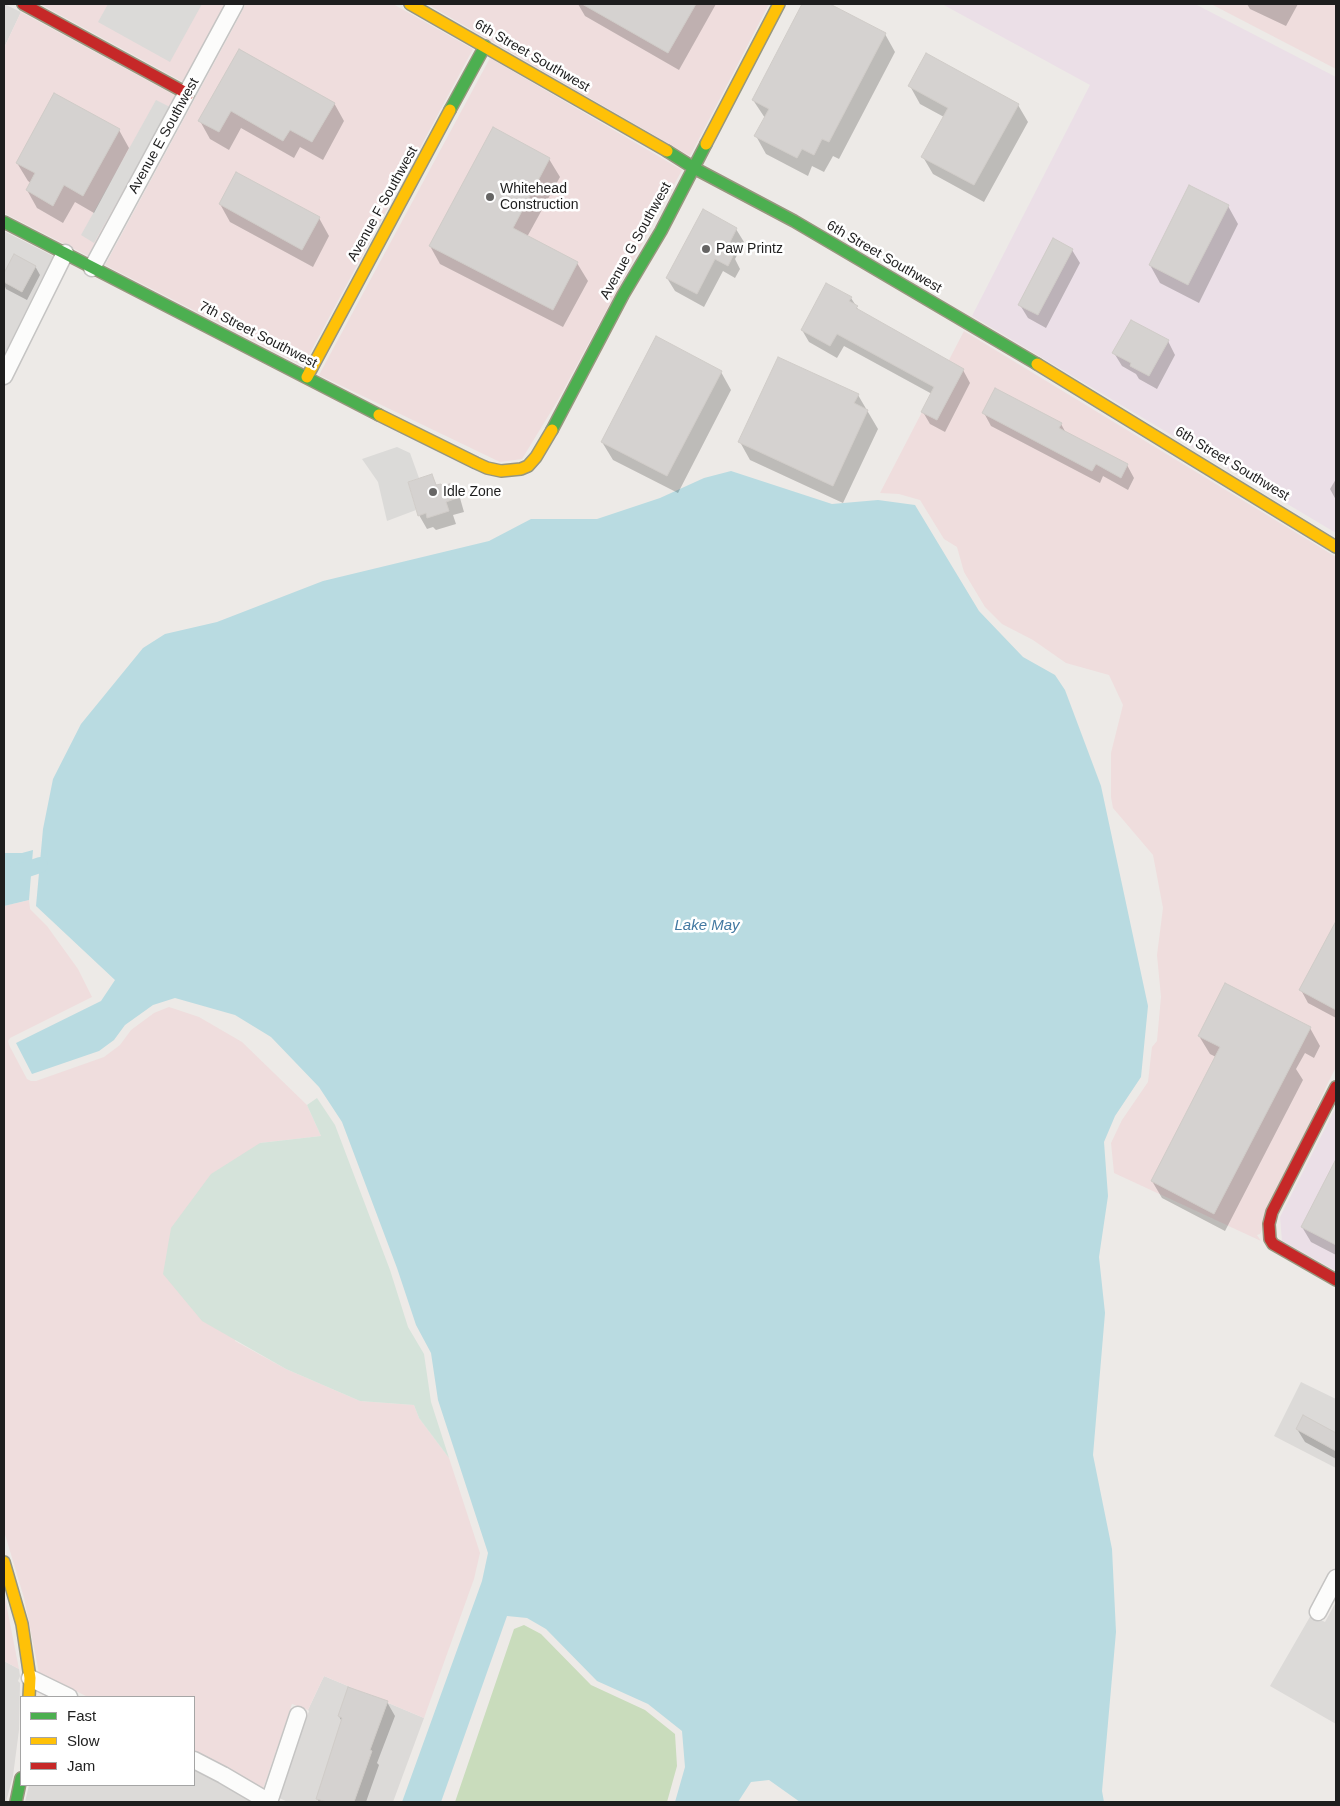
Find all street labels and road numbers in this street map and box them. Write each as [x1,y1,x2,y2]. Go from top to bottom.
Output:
street label: 6th Street Southwest [472,16,592,96]
street label: Avenue E Southwest [125,75,203,197]
street label: Avenue F Southwest [344,144,422,264]
street label: Avenue G Southwest [597,180,675,302]
street label: 6th Street Southwest [824,217,944,297]
street label: 7th Street Southwest [196,298,320,372]
street label: 6th Street Southwest [1172,423,1292,505]

